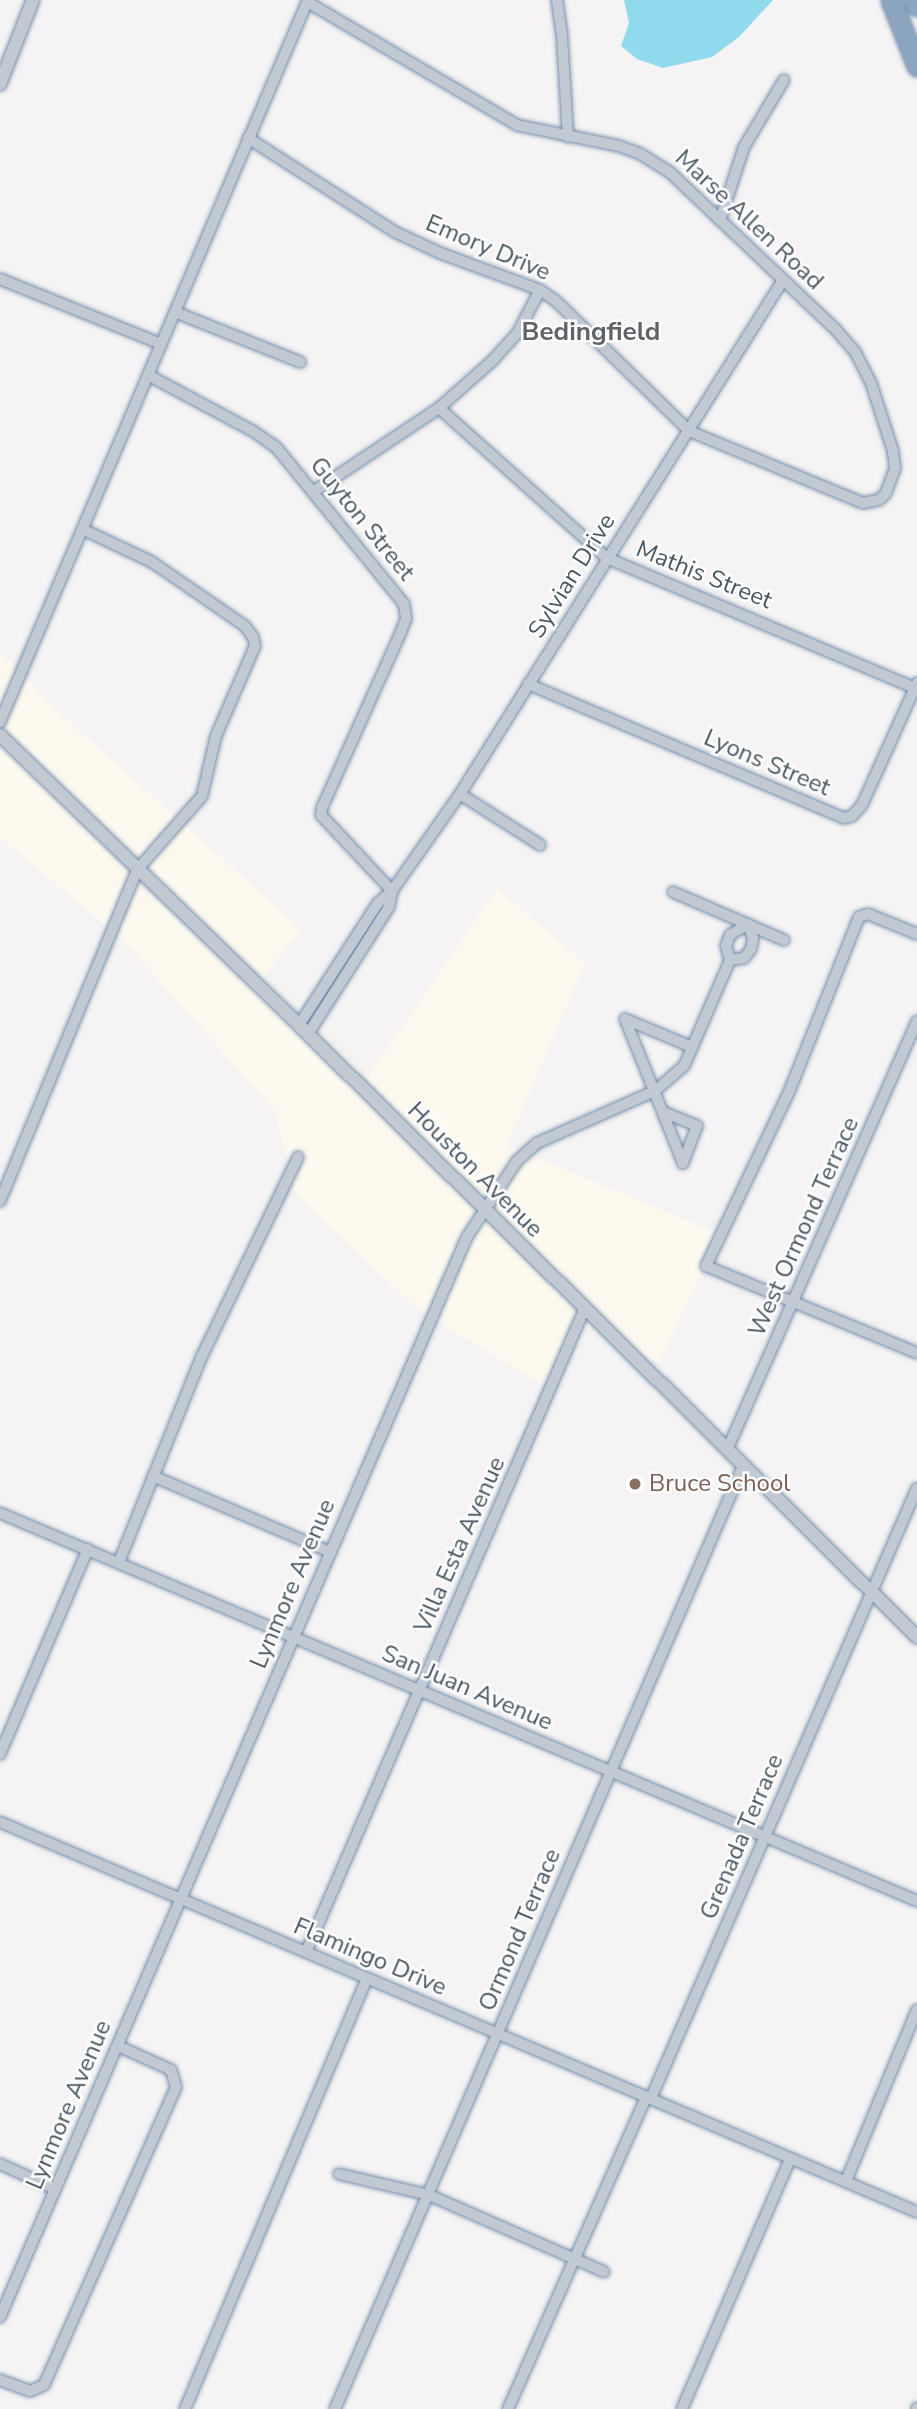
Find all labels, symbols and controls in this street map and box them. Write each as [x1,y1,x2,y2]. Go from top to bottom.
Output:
street label: Marse Allen Road [669,144,829,296]
street label: Emory Drive [421,209,555,287]
district label: Bedingfield [522,316,660,348]
street label: Guyton Street [303,452,421,586]
street label: Sylvian Drive [522,509,622,643]
street label: Mathis Street [632,535,776,615]
street label: Lyons Street [700,723,834,803]
street label: Houston Avenue [401,1096,549,1244]
street label: West Ormond Terrace [743,1113,865,1341]
street label: Villa Esta Avenue [408,1453,512,1637]
place label: Bruce School [649,1470,790,1498]
marker: Bruce School [627,1476,643,1492]
street label: Lynmore Avenue [244,1495,342,1673]
street label: San Juan Avenue [377,1639,557,1737]
street label: Grenada Terrace [694,1750,790,1924]
street label: Ormond Terrace [473,1845,567,2015]
street label: Flamingo Drive [289,1912,451,2002]
street label: Lynmore Avenue [20,2016,118,2194]

